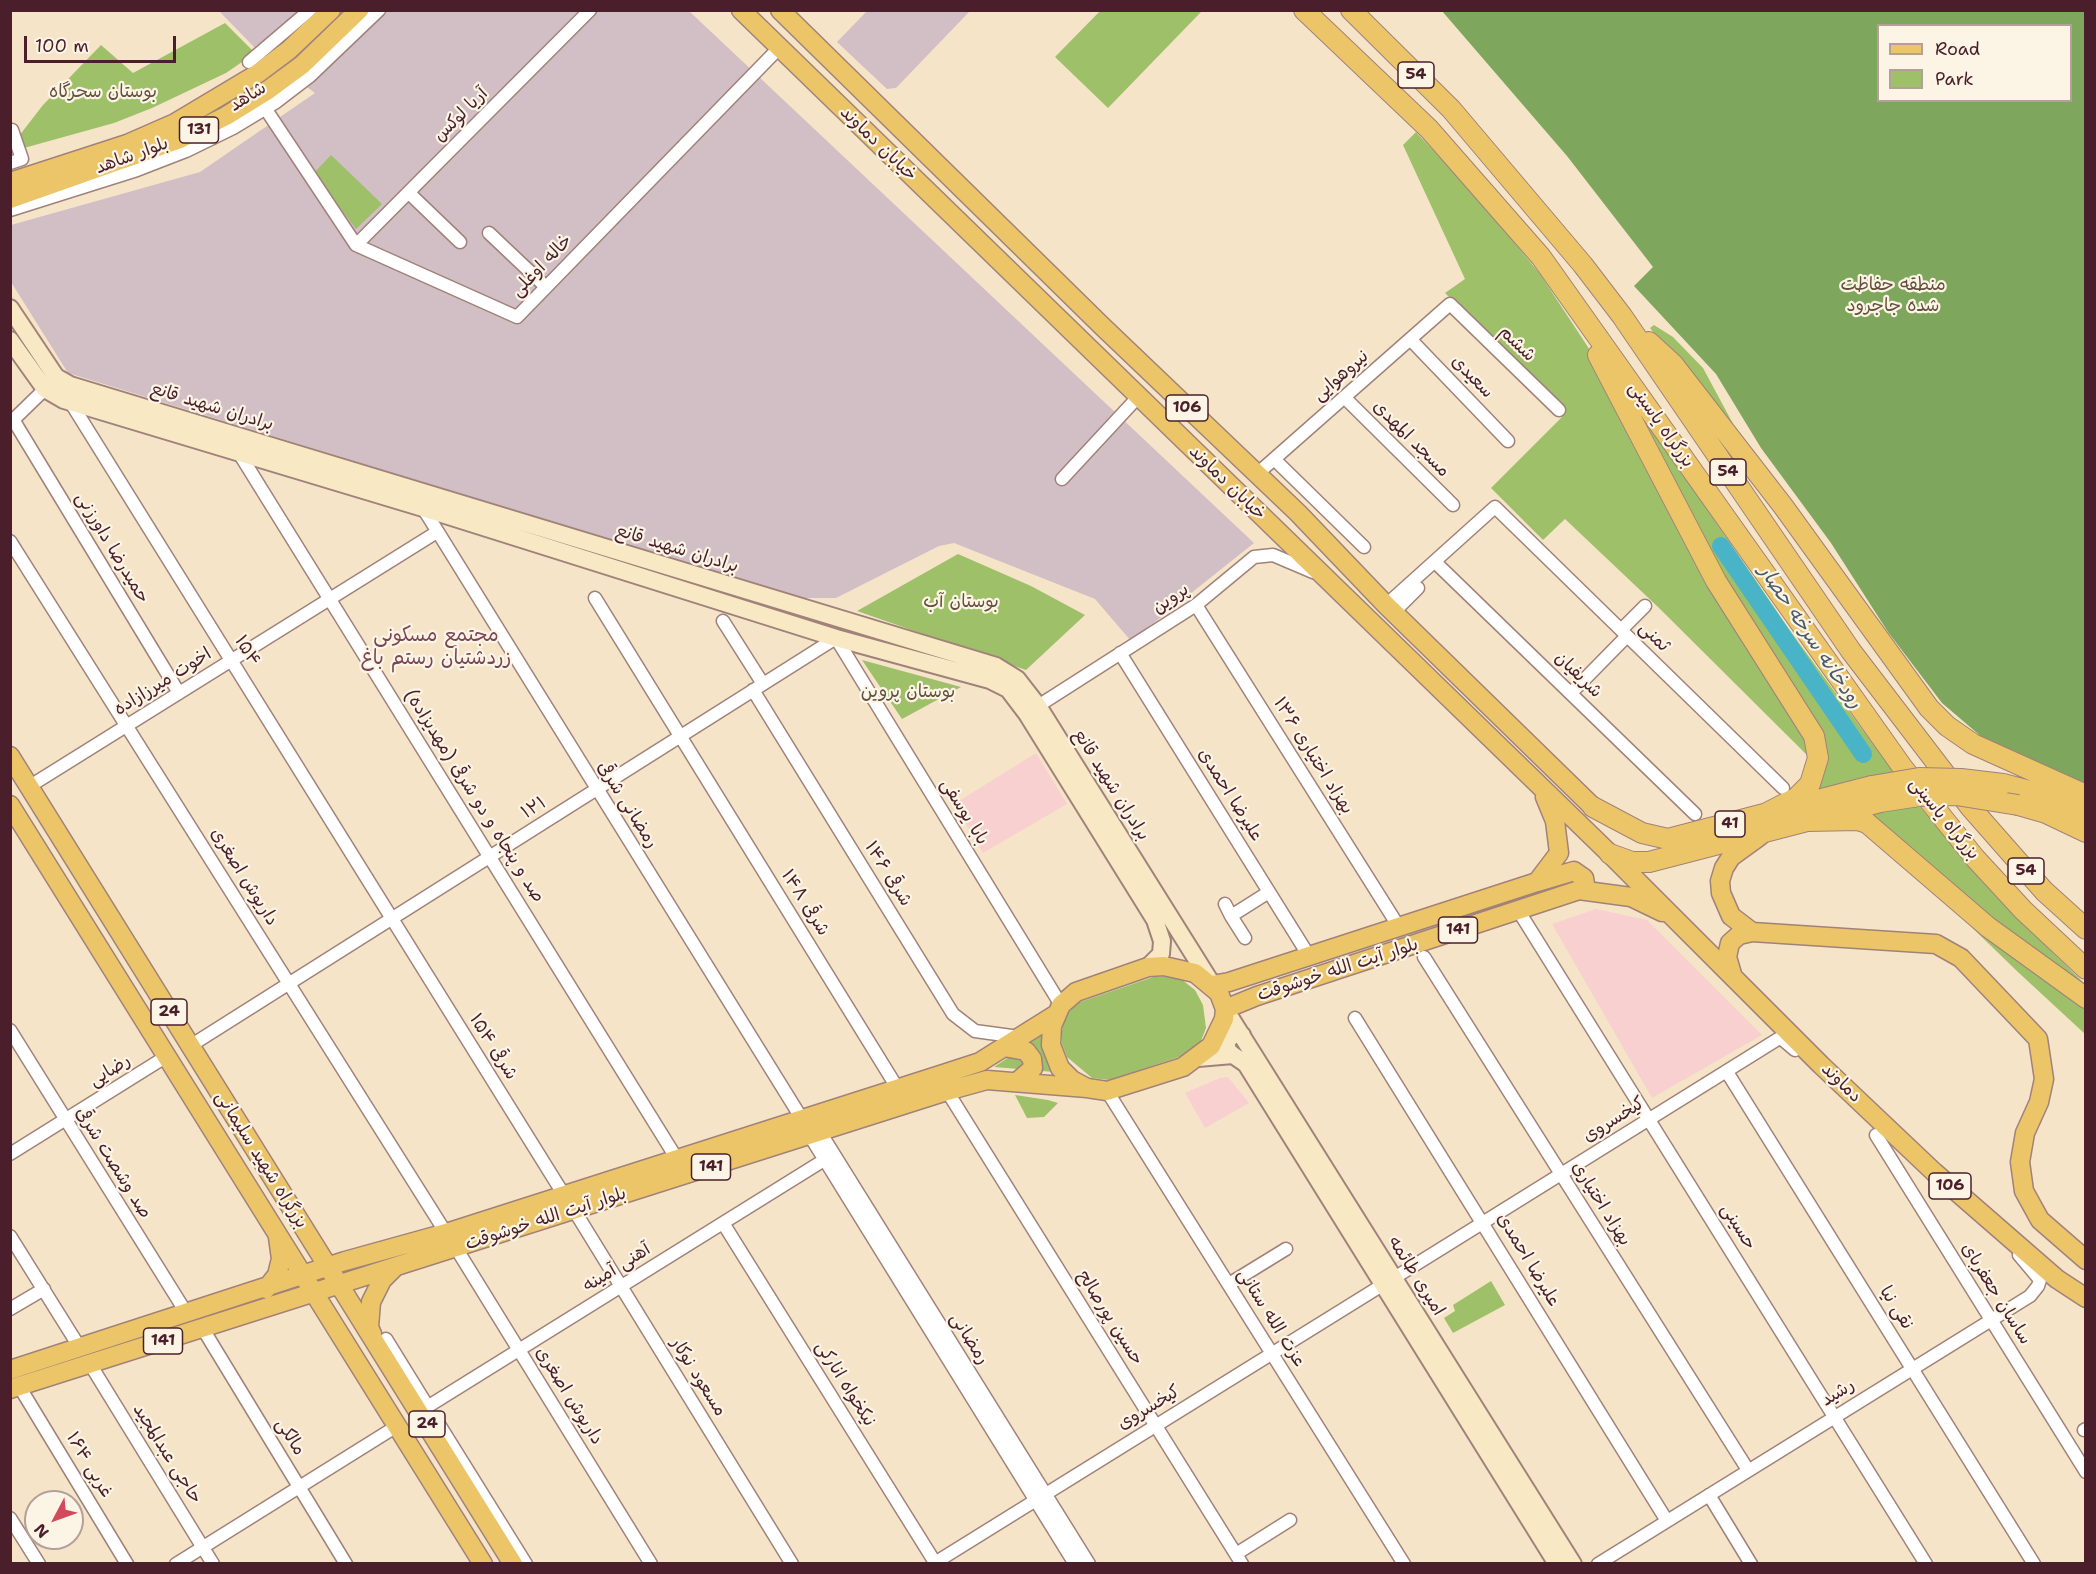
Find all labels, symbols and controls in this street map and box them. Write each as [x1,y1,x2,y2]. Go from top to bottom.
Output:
scale bar [27,24,178,62]
legend [1877,24,2072,102]
text: 100 m [35,34,89,58]
text: Road [1935,37,1980,61]
road number: 54 [1398,62,1434,88]
text: Park [1935,67,1974,91]
street label: شاهد [226,77,270,117]
park label: بوستان سحرگاه [49,81,157,103]
street label: آریا لوکس [429,83,493,147]
street label: خیابان دماوند [835,102,921,186]
road number: 131 [180,117,218,143]
street label: بلوار شاهد [93,133,171,179]
street label: خاله اوغلی [507,230,577,302]
park label: منطقه حفاظت شده جاجرود [1840,274,1946,316]
street label: ششم [1494,321,1540,367]
street label: نیروهوایی [1309,346,1373,406]
street label: سعیدی [1446,351,1498,403]
street label: برادران شهید قانع [148,378,276,436]
street label: بزرگراه یاسینی [1624,378,1698,472]
road number: 106 [1166,395,1208,421]
street label: مسجد المهدی [1368,396,1454,482]
street label: خیابان دماوند [1184,441,1270,525]
road number: 54 [1710,459,1746,485]
street label: حمیدرضا داورزنی [70,489,154,607]
street label: برادران شهید قانع [613,520,741,578]
water label: رودخانه سرخه حصار [1753,561,1867,713]
street label: پروین [1149,579,1193,619]
park label: بوستان آب [923,591,999,613]
street label: ثمنی [1634,617,1674,657]
district label: مجتمع مسکونی زردشتیان رستم باغ [361,624,511,671]
street label: ۱۵۴ [229,632,265,670]
street label: اخوت میرزازاده [110,643,216,721]
street label: شریفیان [1550,647,1606,703]
park label: بوستان پروین [861,681,955,703]
street label: صد و پنجاه و دو شرقی (مهدیزاده) [399,685,549,907]
street label: بهزاد اختیاری ۱۳۶ [1268,694,1358,818]
street label: برادران شهید قانع [1068,725,1154,845]
street label: علیرضا احمدی [1193,745,1267,845]
street label: رمضانی شرقی [592,758,662,852]
street label: بزرگراه یاسینی [1904,774,1984,864]
street label: بابا یوسفی [935,775,993,849]
street label: ۱۲۱ [518,792,550,824]
road number: 41 [1715,811,1745,837]
street label: داریوش اصغری [205,824,283,930]
street label: ۱۴۶ شرقی [860,838,916,910]
road number: 54 [2008,858,2044,884]
street label: ۱۴۸ شرقی [776,866,834,940]
road number: 141 [1438,917,1478,943]
street label: بلوار آیت الله خوشوقت [1255,934,1421,1006]
road number: 24 [151,999,187,1025]
street label: ۱۵۴ شرقی [464,1010,522,1084]
street label: رضایی [85,1050,135,1092]
street label: دماوند [1816,1059,1866,1107]
street label: بزرگراه شهید سلیمانی [210,1087,312,1233]
street label: کیخسروی [1579,1092,1649,1148]
street label: صد وشصت شرقی [70,1103,156,1223]
road number: 141 [692,1154,730,1180]
street label: بهزاد اختیاری [1567,1158,1635,1250]
road number: 106 [1929,1173,1971,1199]
street label: بلوار آیت الله خوشوقت [463,1183,629,1255]
street label: حسینی [1715,1200,1761,1254]
street label: علیرضا احمدی [1492,1209,1564,1311]
street label: امیری طائمه [1383,1232,1449,1320]
street label: آهنی آمینه [579,1239,655,1297]
street label: ساسان جعفربای [1956,1239,2036,1349]
street label: عزت الله ستانی [1232,1265,1310,1371]
street label: حسین پورصالح [1072,1267,1148,1369]
street label: نقی نیا [1874,1282,1918,1334]
street label: رمضانی [945,1309,993,1369]
road number: 141 [144,1328,182,1354]
street label: مسعود نوکار [665,1334,731,1420]
street label: نیکخواه انارکی [810,1337,880,1431]
street label: داریوش اصغری [530,1343,608,1449]
street label: رشید [1817,1374,1859,1412]
street label: کیخسروی [1114,1381,1184,1435]
street label: حاجی عبدالمجید [128,1400,206,1508]
road number: 24 [409,1411,445,1437]
street label: مالکی [270,1415,310,1459]
street label: ۱۶۴ غربی [61,1428,117,1502]
north arrow [24,1490,84,1550]
text: N [29,1519,54,1543]

